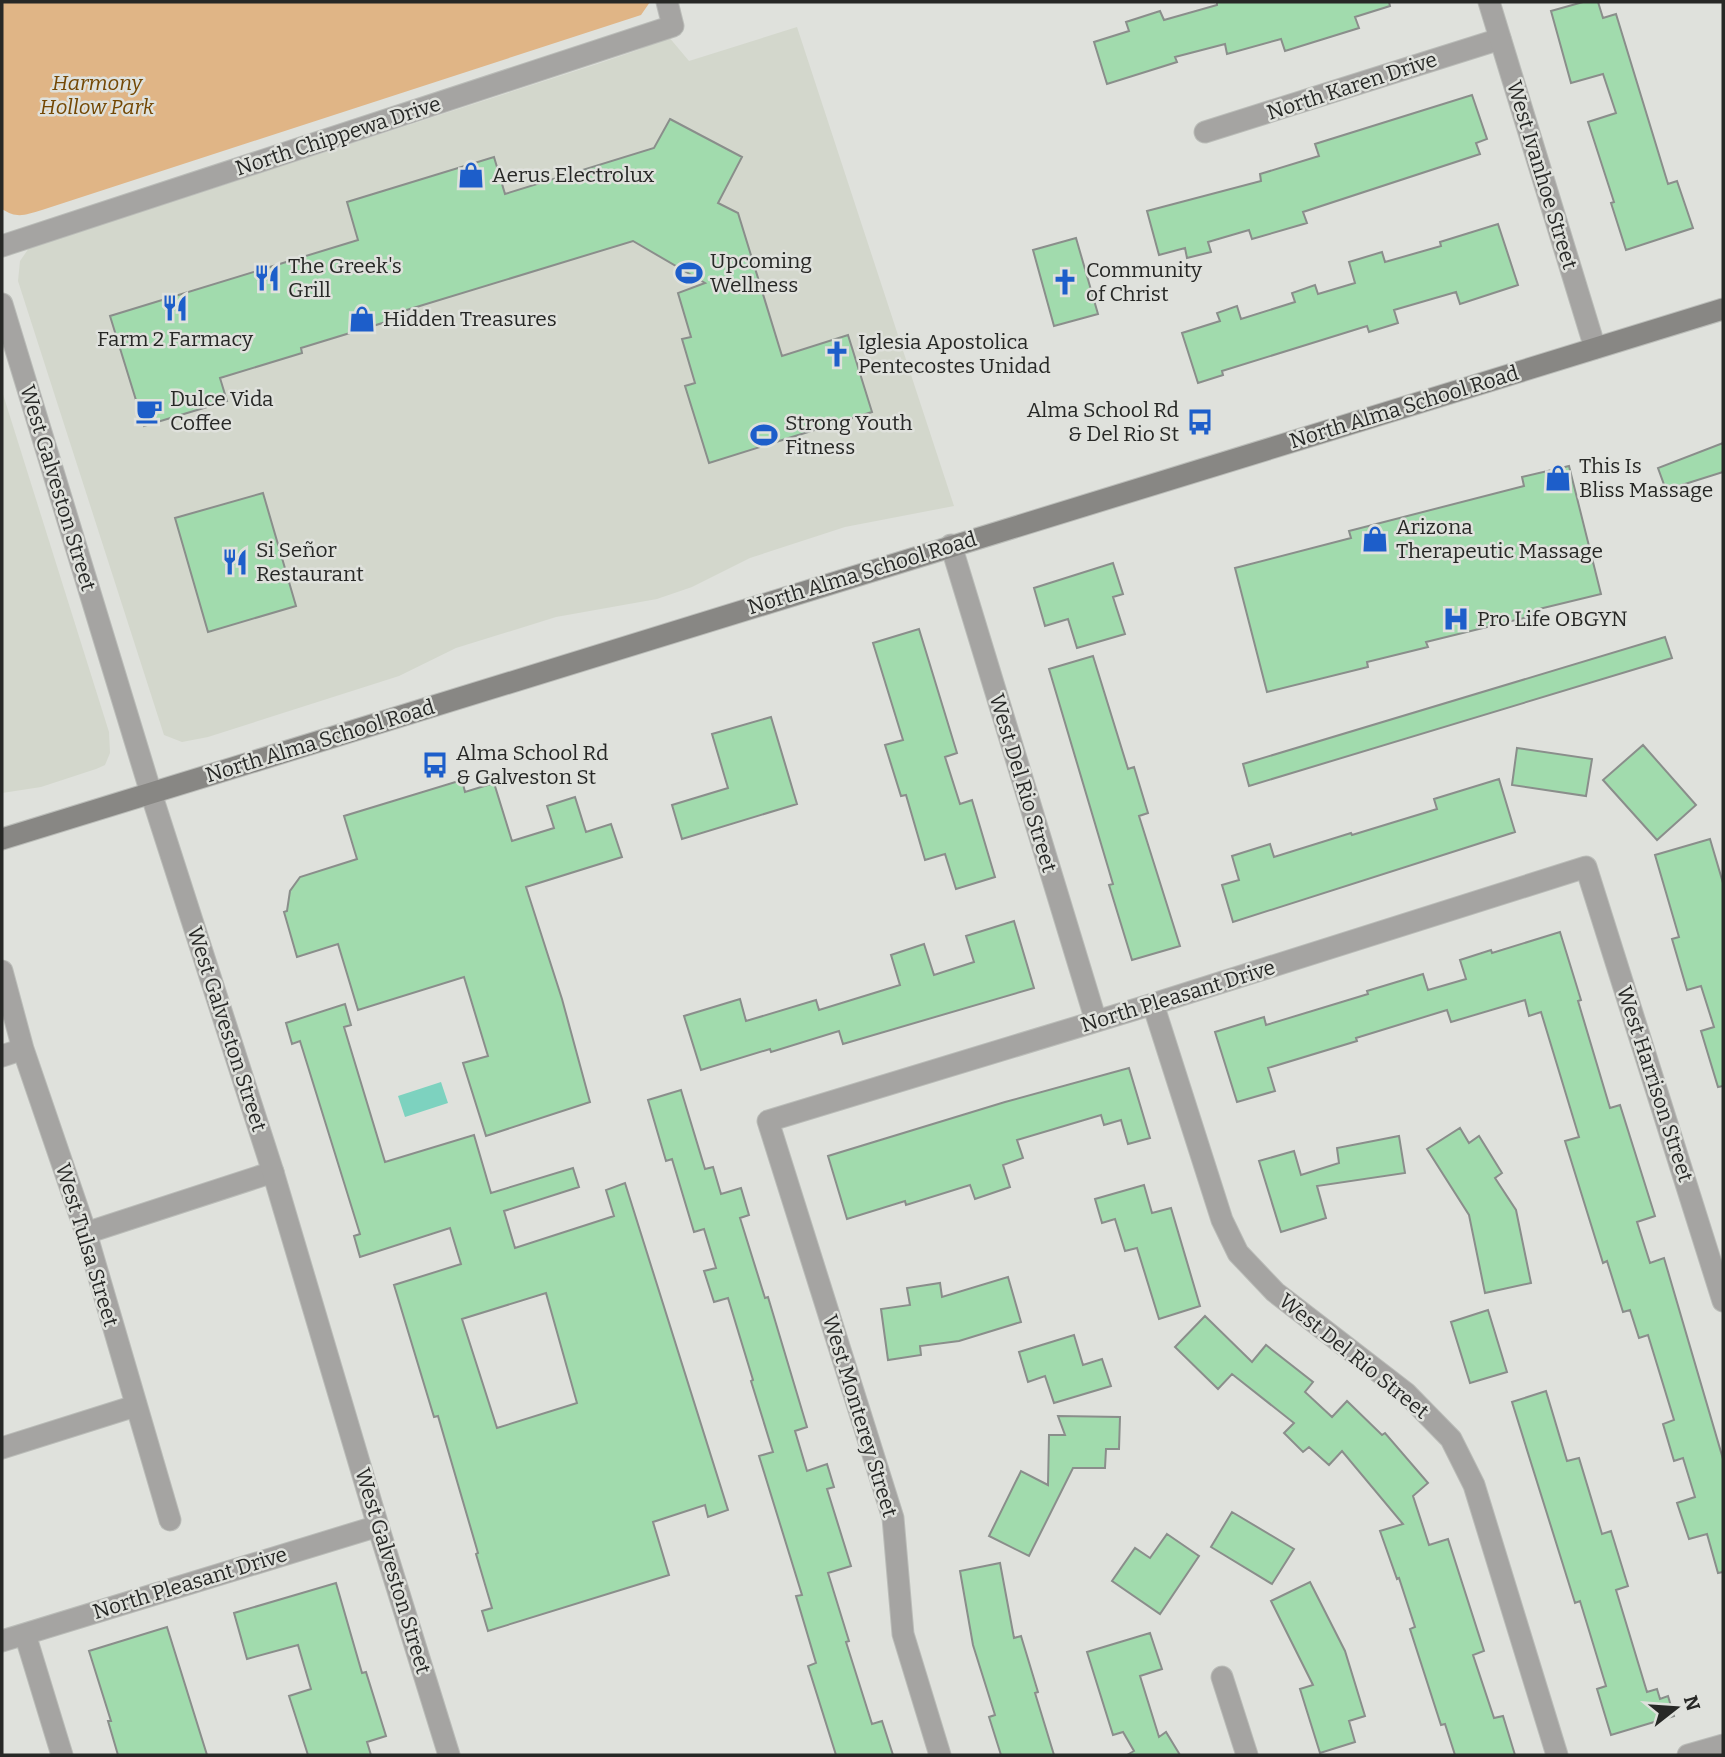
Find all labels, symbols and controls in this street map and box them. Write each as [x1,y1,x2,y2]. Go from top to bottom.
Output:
street label: North Karen Drive [1264,46,1440,126]
park label: Harmony Hollow Park [40,70,155,120]
street label: West Ivanhoe Street [1501,78,1583,273]
street label: North Chippewa Drive [232,90,444,182]
shop icon: Aerus Electrolux [456,160,486,190]
place label: Aerus Electrolux [492,162,655,188]
place label: Upcoming Wellness [710,248,812,298]
place label: The Greek's Grill [288,253,402,303]
place label: Community of Christ [1086,257,1203,307]
sports icon: Upcoming Wellness [674,258,704,288]
restaurant icon: The Greek's Grill [252,263,282,293]
church icon: Community of Christ [1050,267,1080,297]
restaurant icon: Farm 2 Farmacy [160,293,190,323]
shop icon: Hidden Treasures [347,304,377,334]
place label: Hidden Treasures [383,306,557,332]
place label: Farm 2 Farmacy [97,326,254,352]
place label: Iglesia Apostolica Pentecostes Unidad [858,329,1051,379]
church icon: Iglesia Apostolica Pentecostes Unidad [822,339,852,369]
street label: North Alma School Road [1286,360,1522,454]
street label: West Galveston Street [14,382,102,595]
place label: Dulce Vida Coffee [170,386,274,436]
cafe icon: Dulce Vida Coffee [134,396,164,426]
place label: Alma School Rd & Del Rio St [1027,397,1179,447]
bus stop icon: Alma School Rd & Del Rio St [1185,407,1215,437]
place label: Strong Youth Fitness [785,410,912,460]
sports icon: Strong Youth Fitness [749,420,779,450]
place label: This Is Bliss Massage [1579,453,1713,503]
shop icon: This Is Bliss Massage [1543,463,1573,493]
place label: Arizona Therapeutic Massage [1396,514,1603,564]
shop icon: Arizona Therapeutic Massage [1360,524,1390,554]
street label: North Alma School Road [744,526,980,620]
place label: Si Señor Restaurant [256,537,364,587]
restaurant icon: Si Señor Restaurant [220,547,250,577]
hospital icon: Pro Life OBGYN [1441,604,1471,634]
place label: Pro Life OBGYN [1477,606,1628,632]
street label: West Del Rio Street [983,691,1063,876]
street label: North Alma School Road [202,694,438,788]
place label: Alma School Rd & Galveston St [456,740,608,790]
bus stop icon: Alma School Rd & Galveston St [420,750,450,780]
street label: West Galveston Street [182,923,273,1135]
street label: North Pleasant Drive [1078,954,1278,1038]
street label: West Harrison Street [1611,983,1699,1186]
street label: West Tulsa Street [50,1160,124,1330]
street label: West Del Rio Street [1274,1288,1435,1425]
street label: West Monterey Street [817,1312,903,1521]
street label: West Galveston Street [349,1465,437,1678]
street label: North Pleasant Drive [90,1541,290,1625]
north arrow [1641,1673,1711,1743]
text: N [1679,1693,1705,1714]

